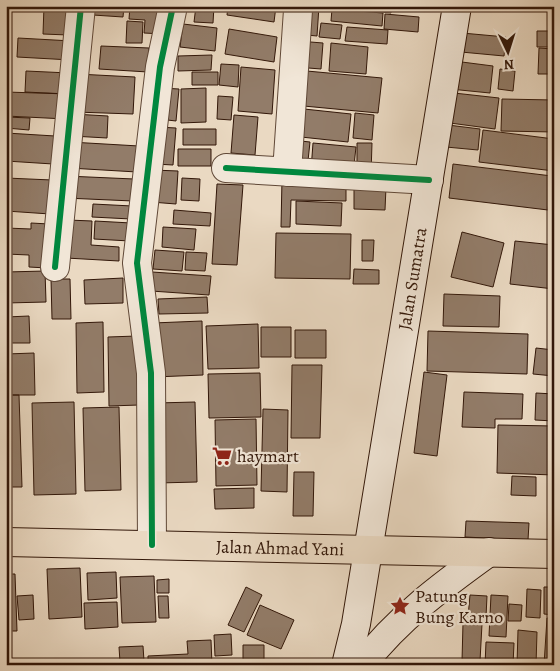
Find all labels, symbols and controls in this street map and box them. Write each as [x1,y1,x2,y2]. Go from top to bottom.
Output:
north arrow [482,28,532,78]
text: N [503,55,515,74]
street label: Jalan Sumatra [392,225,433,332]
place label: haymart [237,444,299,468]
supermarket icon: haymart [211,445,233,467]
street label: Jalan Ahmad Yani [216,535,344,561]
place label: Patung Bung Karno [415,584,503,629]
place icon: Patung Bung Karno [389,595,411,617]

